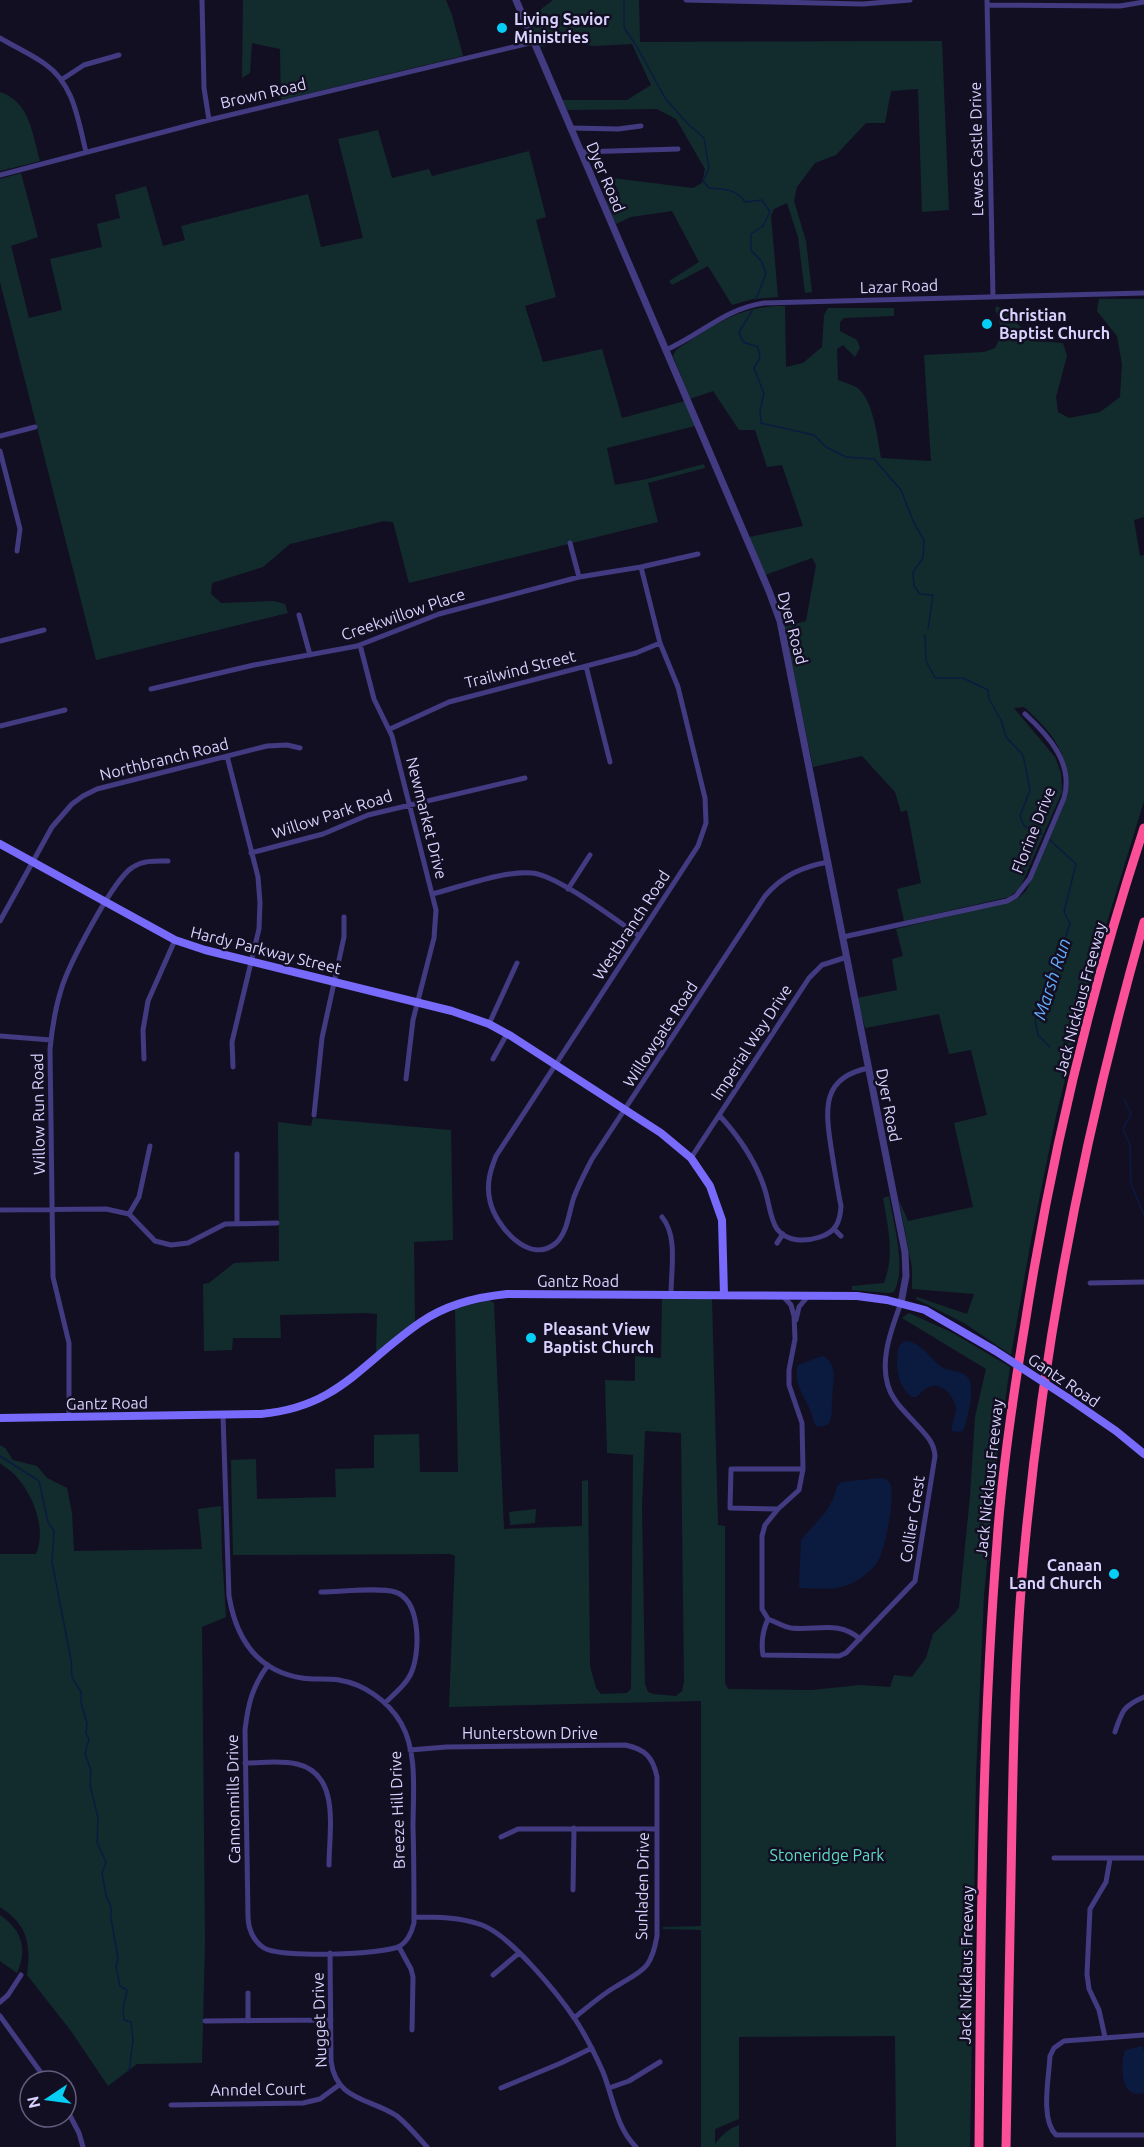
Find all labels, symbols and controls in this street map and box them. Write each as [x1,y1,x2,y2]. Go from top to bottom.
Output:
place label: Living Savior Ministries [514,10,610,46]
marker: Living Savior Ministries [495,21,509,35]
street label: Brown Road [218,74,308,112]
street label: Lewes Castle Drive [966,82,986,216]
street label: Dyer Road [583,139,629,215]
street label: Lazar Road [859,276,939,296]
place label: Christian Baptist Church [999,306,1110,342]
marker: Christian Baptist Church [980,317,994,331]
street label: Creekwillow Place [339,584,467,644]
street label: Dyer Road [775,590,811,666]
street label: Trailwind Street [463,646,578,692]
street label: Northbranch Road [98,734,230,784]
street label: Newmarket Drive [403,755,451,881]
street label: Florine Drive [1008,784,1058,876]
street label: Willow Park Road [270,786,394,842]
street label: Westbranch Road [589,867,673,983]
street label: Jack Nicklaus Freeway [1051,920,1109,1078]
street label: Hardy Parkway Street [189,923,344,978]
water label: Marsh Run [1029,936,1074,1022]
street label: Willowgate Road [619,978,701,1090]
street label: Imperial Way Drive [707,981,795,1103]
street label: Willow Run Road [28,1053,48,1175]
street label: Dyer Road [873,1067,905,1143]
street label: Gantz Road [537,1272,619,1290]
place label: Pleasant View Baptist Church [543,1320,654,1356]
marker: Pleasant View Baptist Church [524,1331,538,1345]
street label: Gantz Road [1025,1350,1103,1410]
street label: Gantz Road [66,1393,148,1413]
street label: Jack Nicklaus Freeway [972,1398,1006,1558]
street label: Collier Crest [896,1473,928,1564]
place label: Canaan Land Church [1009,1556,1102,1592]
marker: Canaan Land Church [1107,1567,1121,1581]
street label: Hunterstown Drive [462,1724,598,1742]
street label: Cannonmills Drive [223,1734,243,1864]
street label: Breeze Hill Drive [386,1750,408,1870]
street label: Sunladen Drive [632,1832,652,1940]
park label: Stoneridge Park [770,1846,884,1864]
street label: Jack Nicklaus Freeway [956,1885,976,2044]
street label: Nugget Drive [308,1972,330,2068]
north arrow [18,2069,78,2129]
street label: Anndel Court [210,2079,307,2099]
text: N [23,2095,43,2110]

